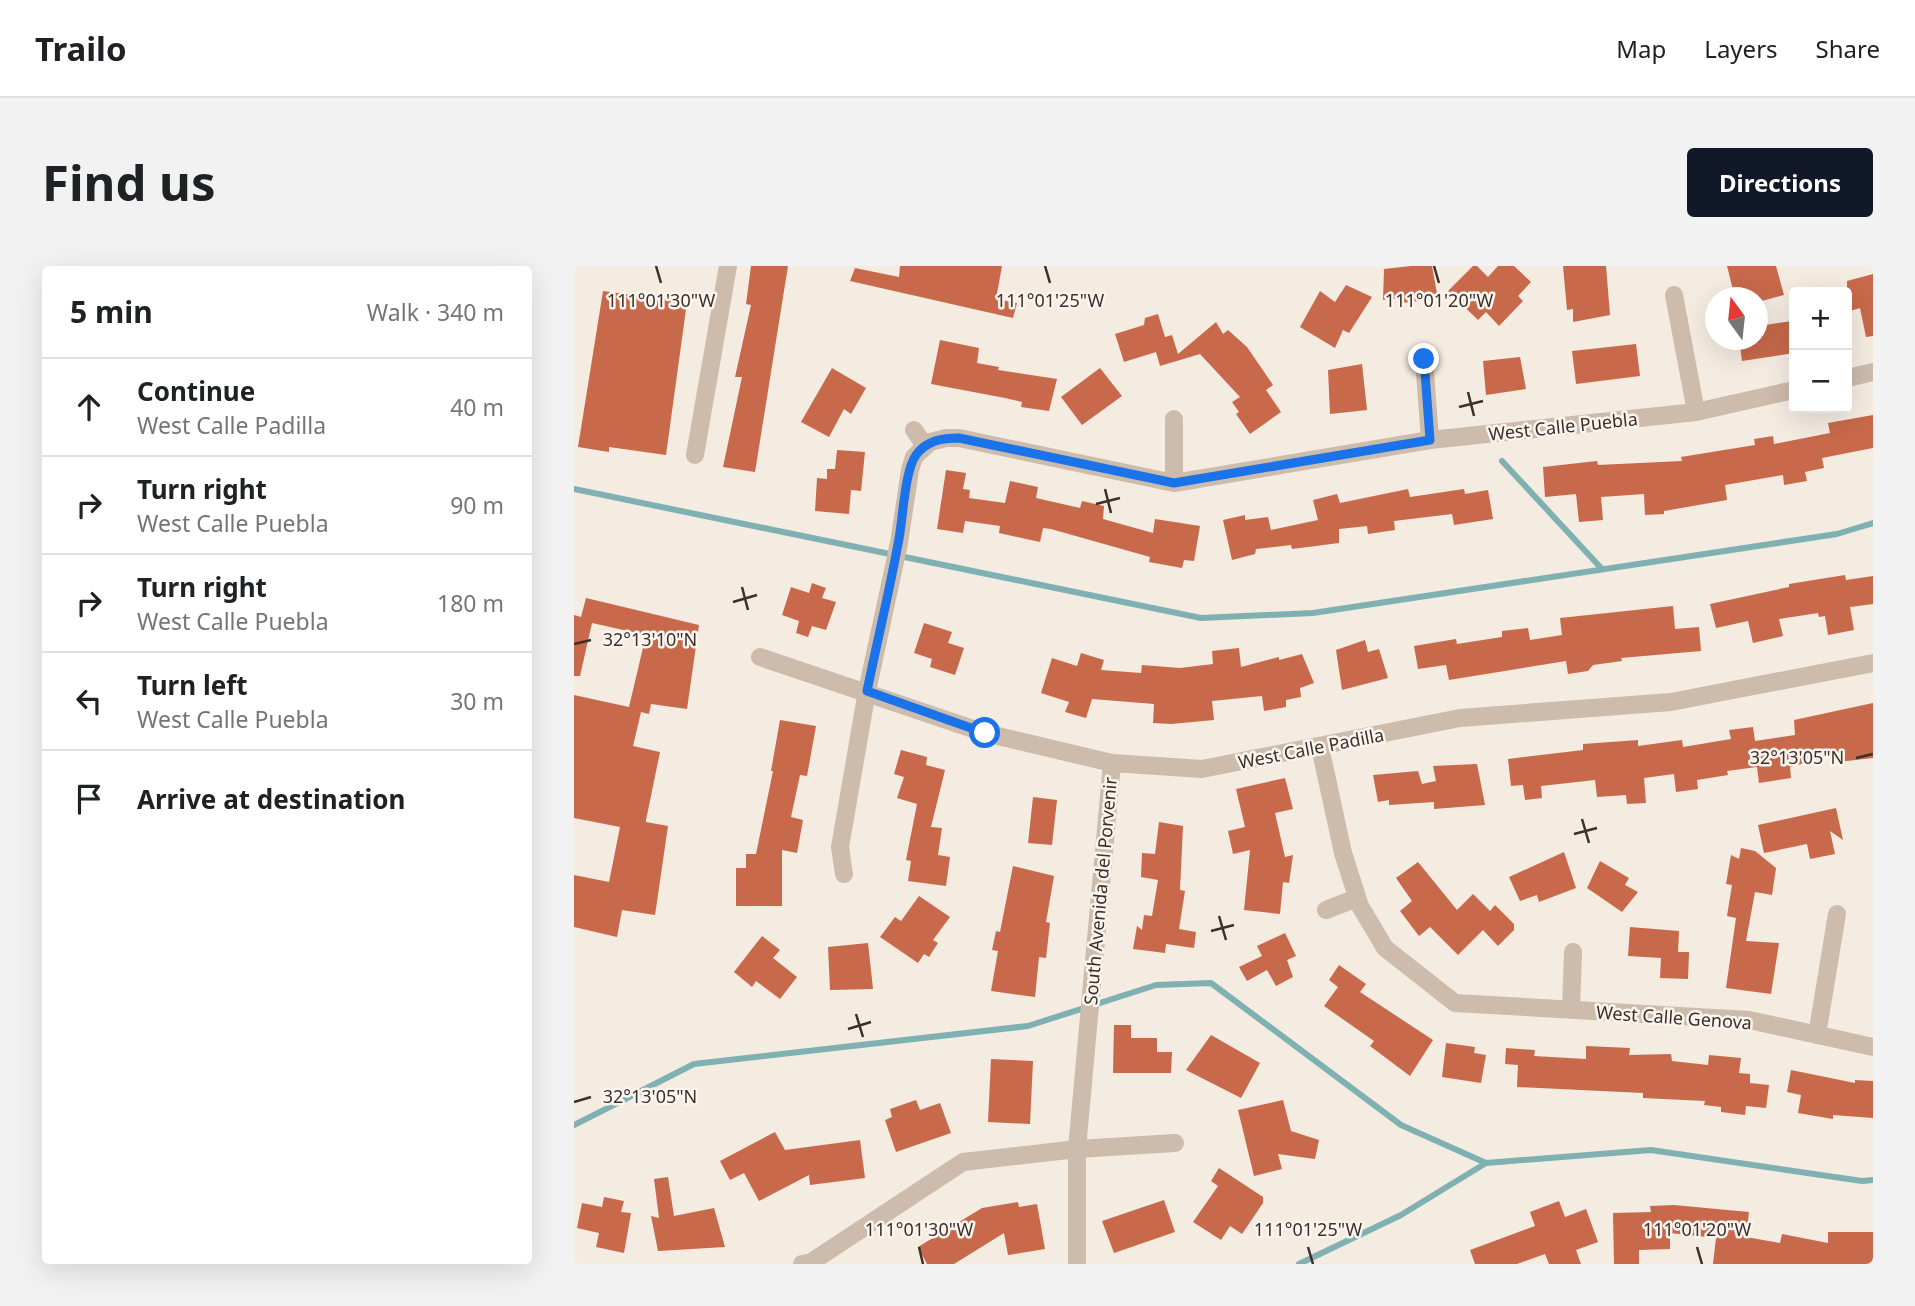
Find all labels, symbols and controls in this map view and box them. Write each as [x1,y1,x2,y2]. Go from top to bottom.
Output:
text: Trailo [35,26,127,71]
text: Map [1616,32,1666,65]
text: Layers [1704,32,1778,65]
text: Share [1816,32,1880,65]
button: Directions [1687,148,1873,217]
text: Find us [42,149,216,215]
north arrow [1705,287,1768,350]
map controls [1789,287,1852,413]
button: + [1789,287,1852,350]
text: 111°01'30"W [607,288,715,312]
text: 111°01'25"W [996,288,1104,312]
text: 111°01'20"W [1385,288,1493,312]
text: 5 min [70,291,153,332]
text: Walk · 340 m [367,296,504,328]
route end [1408,343,1439,374]
button: − [1789,350,1852,413]
text: Continue [137,373,255,409]
icon: ahead [70,388,108,426]
text: 40 m [450,391,504,423]
street label: West Calle Puebla [1487,406,1639,446]
text: West Calle Padilla [137,409,326,441]
text: Turn right [137,471,267,507]
icon: right [70,486,108,524]
text: 90 m [450,489,504,521]
text: West Calle Puebla [137,507,329,539]
text: Turn right [137,569,267,605]
icon: right [70,584,108,622]
text: 180 m [437,587,504,619]
text: West Calle Puebla [137,605,329,637]
text: 32°13'10"N [603,627,697,651]
text: Turn left [137,667,248,703]
icon: left [70,682,108,720]
text: 30 m [450,685,504,717]
text: West Calle Puebla [137,703,329,735]
route start [969,717,1000,748]
street label: West Calle Padilla [1236,722,1386,774]
text: 32°13'05"N [1750,745,1844,769]
street label: South Avenida del Porvenir [1078,775,1122,1006]
icon: arrive [70,780,108,818]
text: Arrive at destination [137,781,406,817]
street label: West Calle Genova [1595,1000,1753,1034]
text: 32°13'05"N [603,1084,697,1108]
text: 111°01'30"W [865,1217,973,1241]
text: 111°01'25"W [1254,1217,1362,1241]
text: 111°01'20"W [1643,1217,1751,1241]

